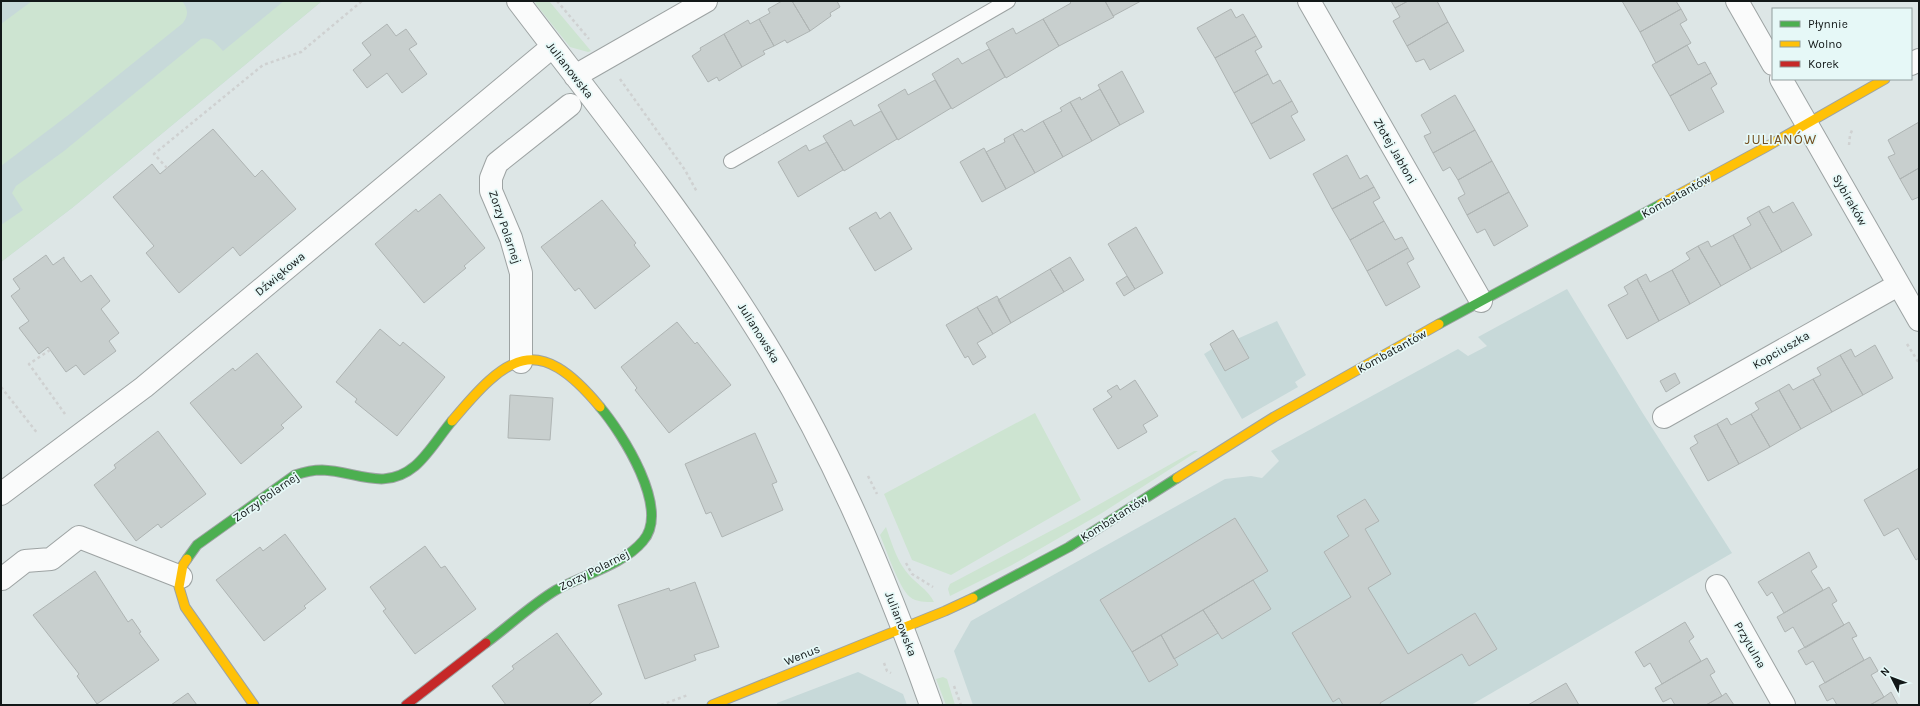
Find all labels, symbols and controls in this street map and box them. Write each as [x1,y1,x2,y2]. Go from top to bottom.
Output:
legend [1772,8,1912,80]
text: Płynnie [1808,17,1848,31]
text: Wolno [1808,37,1842,51]
street label: Julianowska [544,39,596,101]
text: Korek [1808,57,1839,71]
street label: Złotej Jabłoni [1371,116,1419,186]
district label: JULIANÓW [1745,131,1817,148]
street label: Kombatantów [1639,171,1713,221]
street label: Sybiraków [1830,172,1870,228]
street label: Zorzy Polarnej [486,188,524,266]
street label: Dźwiękowa [252,249,308,299]
street label: Julianowska [735,301,783,365]
street label: Kombatantów [1355,326,1429,376]
street label: Kopciuszka [1750,328,1812,372]
street label: Zorzy Polarnej [231,469,301,525]
street label: Kombatantów [1078,492,1151,544]
street label: Zorzy Polarnej [557,546,631,594]
street label: Julianowska [882,590,920,658]
street label: Przytulna [1731,619,1769,671]
street label: Wenus [782,642,822,668]
north arrow [1872,658,1912,698]
text: N [1877,664,1892,679]

